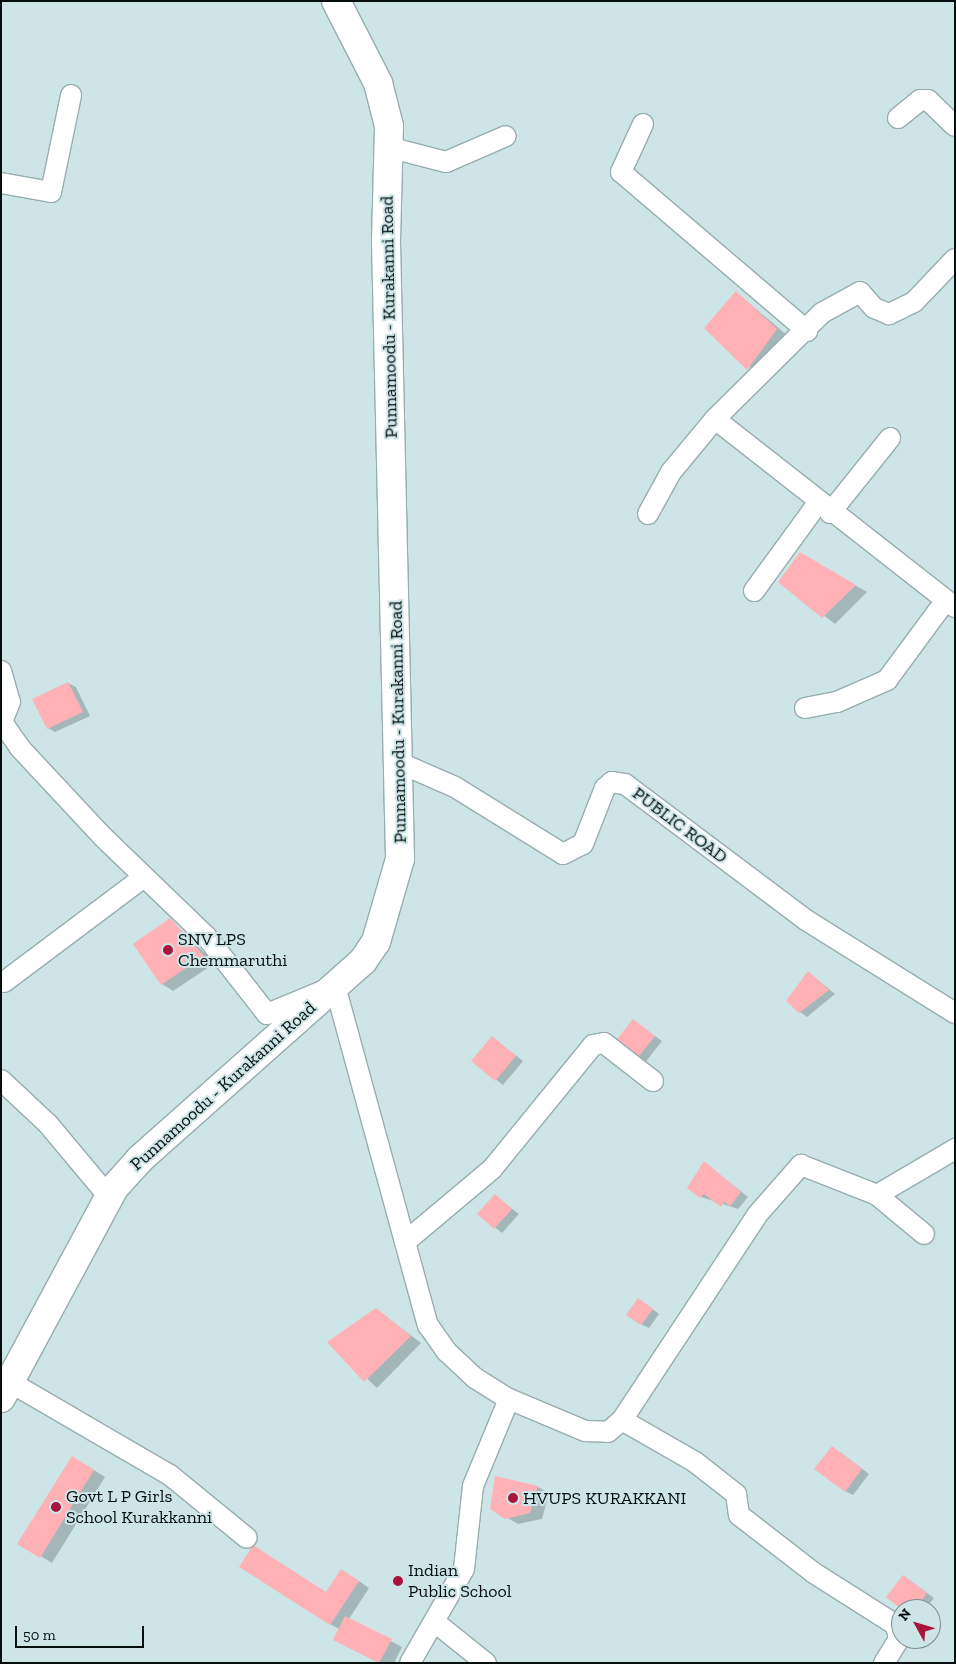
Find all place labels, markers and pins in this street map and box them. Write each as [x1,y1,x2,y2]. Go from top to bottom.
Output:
place label: SNV LPS Chemmaruthi [178,929,287,972]
marker: SNV LPS Chemmaruthi [162,944,174,956]
place label: Govt L P Girls School Kurakkanni [66,1486,212,1528]
place label: HVUPS KURAKKANI [523,1487,686,1509]
marker: HVUPS KURAKKANI [507,1492,519,1504]
marker: Govt L P Girls School Kurakkanni [50,1501,62,1513]
place label: Indian Public School [408,1560,512,1602]
marker: Indian Public School [392,1575,404,1587]

